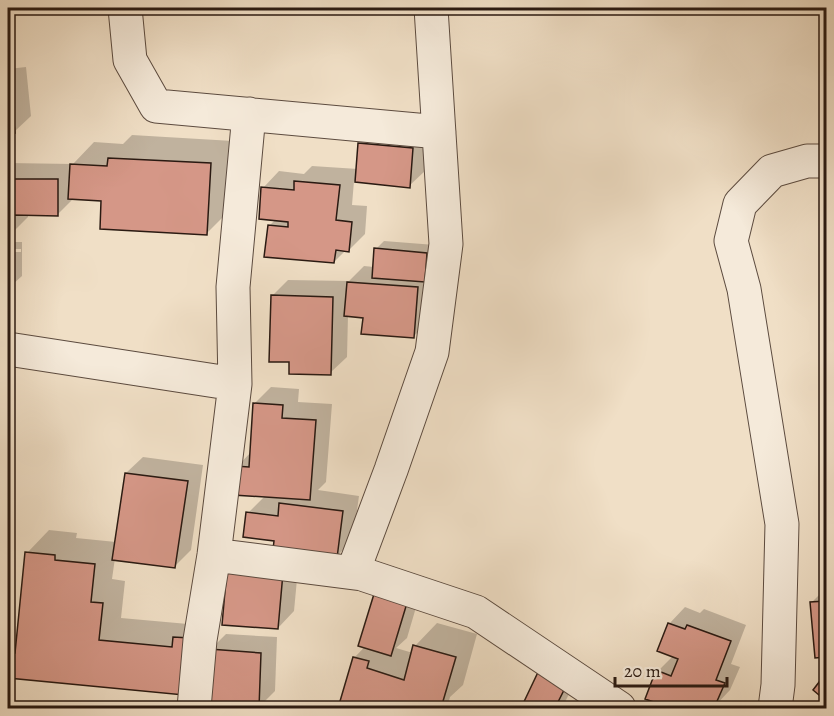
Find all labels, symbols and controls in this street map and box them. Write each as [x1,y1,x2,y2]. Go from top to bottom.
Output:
scale bar [615,650,728,688]
text: 20 m [624,659,661,683]

